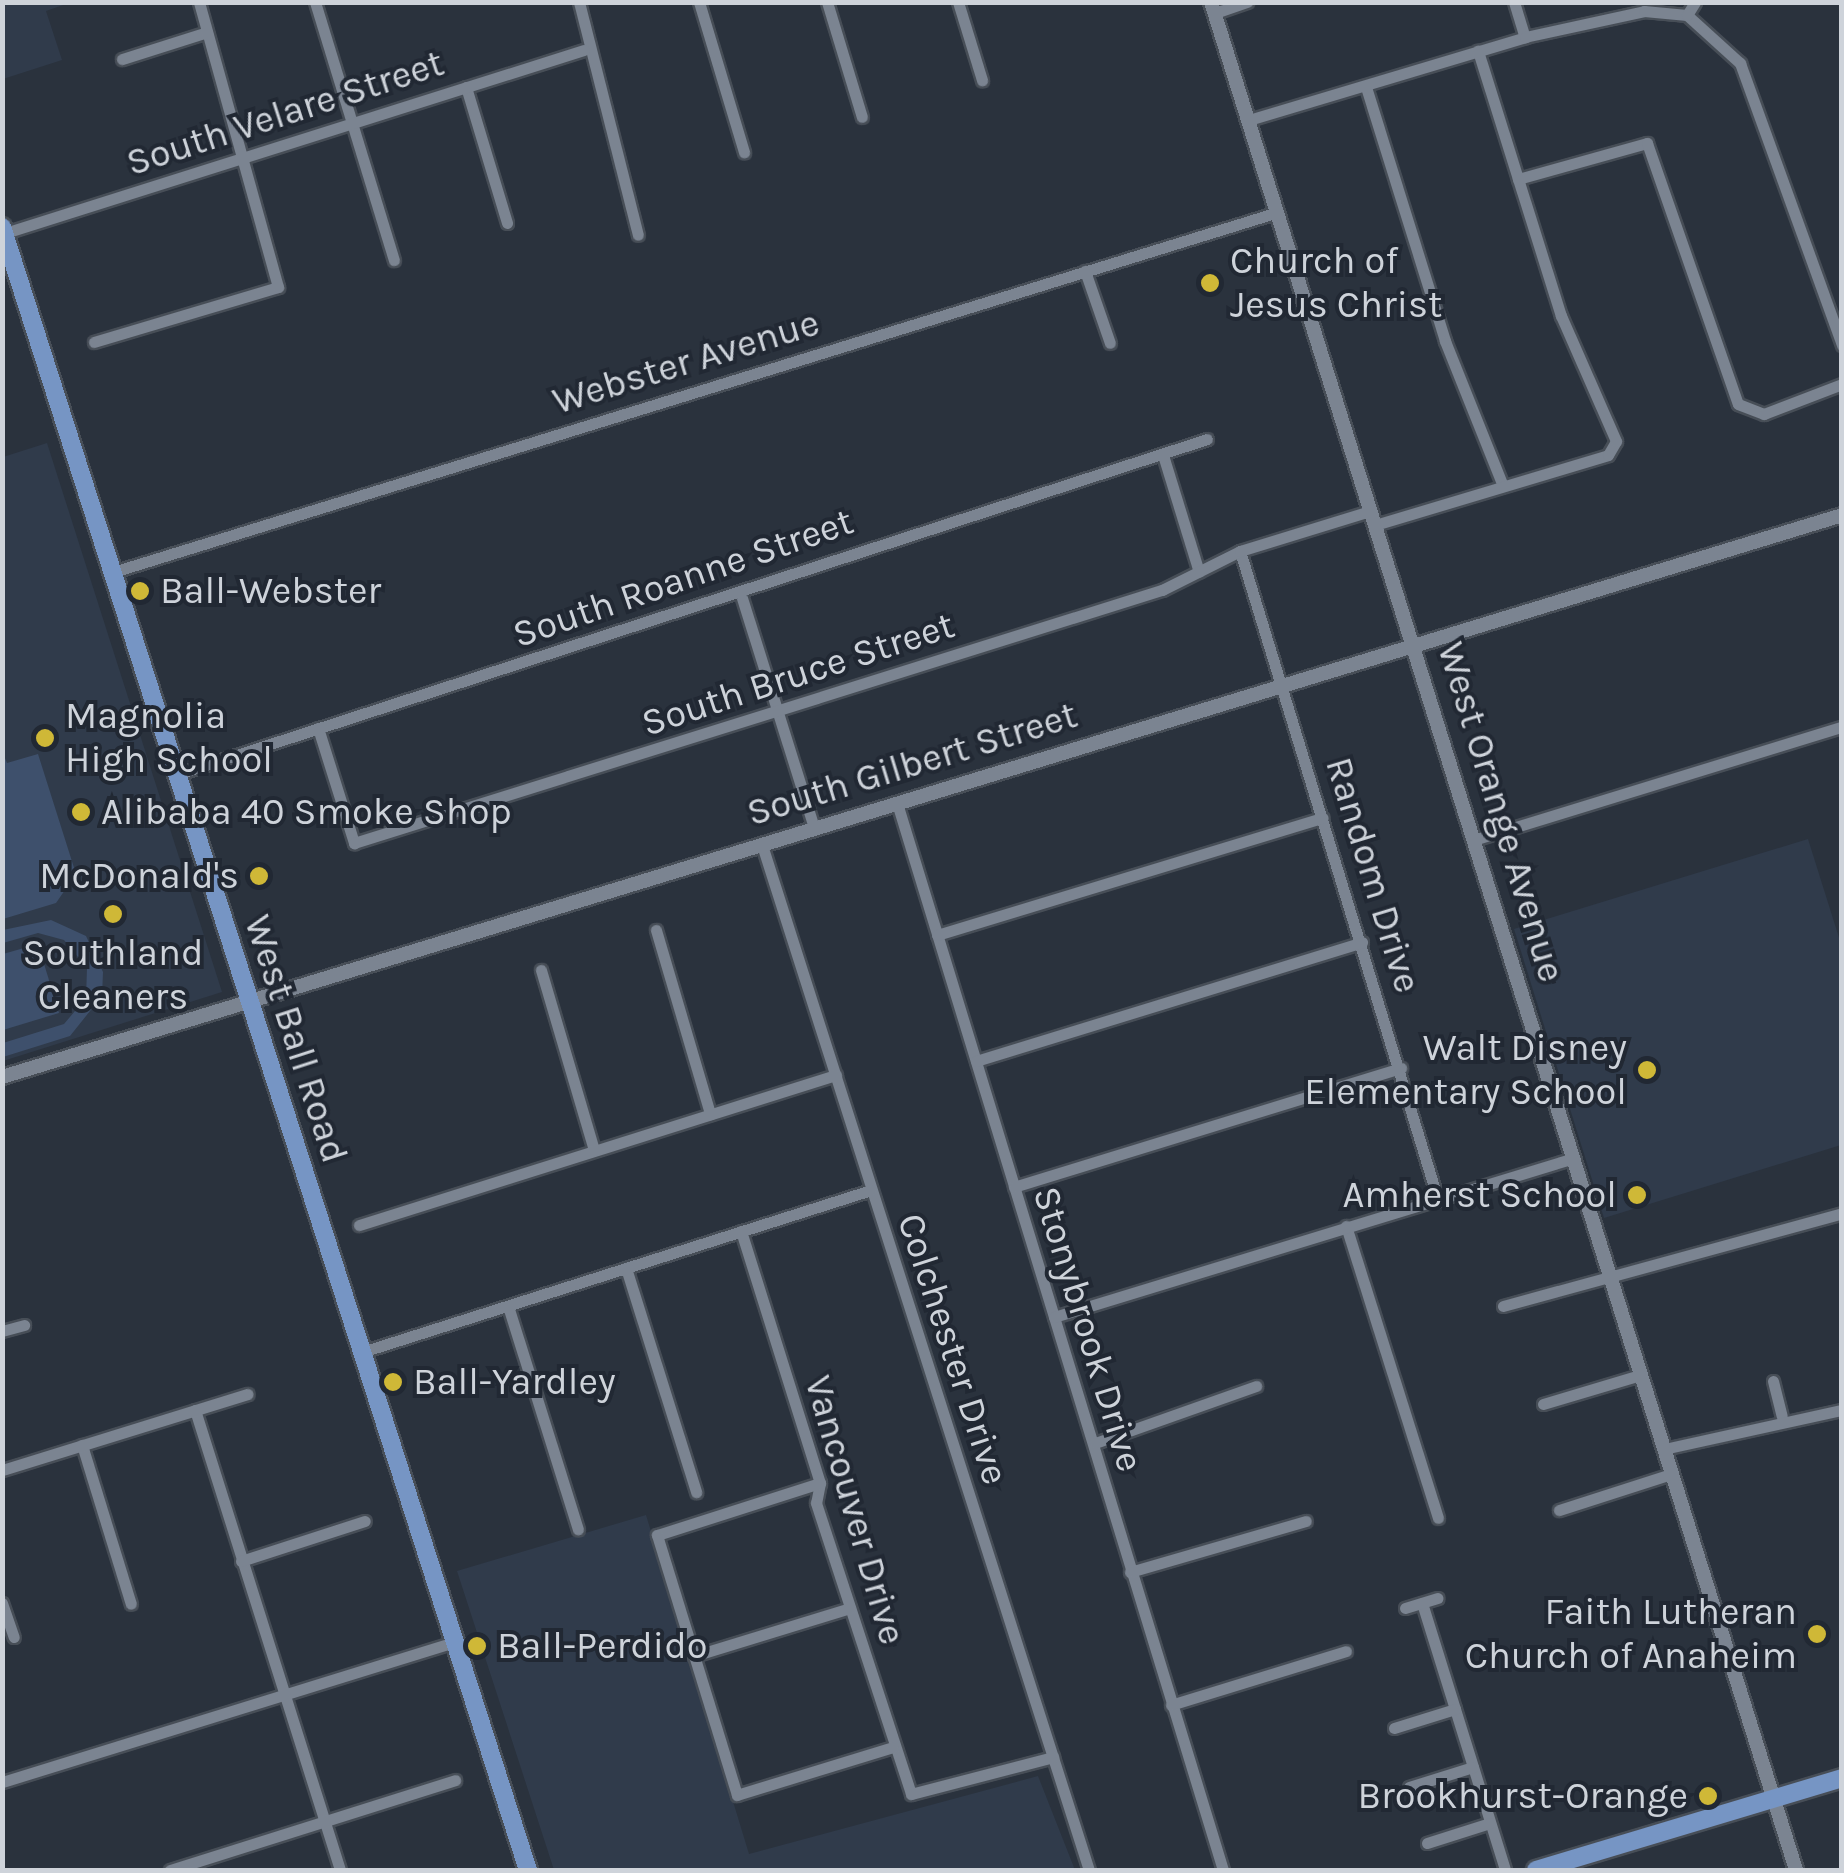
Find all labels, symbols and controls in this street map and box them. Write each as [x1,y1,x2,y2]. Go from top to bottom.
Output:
street label: South Velare Street [121,40,449,186]
place label: Church of Jesus Christ [1230,238,1442,328]
marker: Church of Jesus Christ [1199,272,1221,294]
street label: Webster Avenue [547,300,825,424]
street label: South Roanne Street [507,498,859,658]
place label: Ball-Webster [160,568,381,614]
marker: Ball-Webster [129,580,151,602]
street label: South Bruce Street [636,602,960,746]
street label: West Orange Avenue [1428,637,1574,987]
street label: South Gilbert Street [741,692,1083,836]
place label: Magnolia High School [65,693,273,782]
marker: Magnolia High School [34,727,56,749]
street label: Random Drive [1316,752,1430,998]
place label: Alibaba 40 Smoke Shop [101,789,512,835]
marker: Alibaba 40 Smoke Shop [70,801,92,823]
place label: McDonald's [39,853,239,899]
marker: McDonald's [248,865,270,887]
marker: Southland Cleaners [102,903,124,925]
street label: West Ball Road [234,909,358,1169]
place label: Southland Cleaners [23,930,203,1019]
place label: Walt Disney Elementary School [1304,1025,1627,1114]
marker: Walt Disney Elementary School [1636,1059,1658,1081]
place label: Amherst School [1342,1172,1617,1218]
street label: Stonybrook Drive [1023,1181,1153,1477]
marker: Amherst School [1626,1184,1648,1206]
street label: Colchester Drive [888,1208,1018,1490]
place label: Ball-Yardley [413,1359,616,1405]
street label: Vancouver Drive [795,1370,915,1650]
marker: Ball-Yardley [382,1371,404,1393]
place label: Faith Lutheran Church of Anaheim [1465,1589,1797,1678]
place label: Ball-Perdido [497,1623,707,1669]
marker: Faith Lutheran Church of Anaheim [1806,1623,1828,1645]
marker: Ball-Perdido [466,1635,488,1657]
place label: Brookhurst-Orange [1357,1773,1688,1819]
marker: Brookhurst-Orange [1697,1785,1719,1807]

